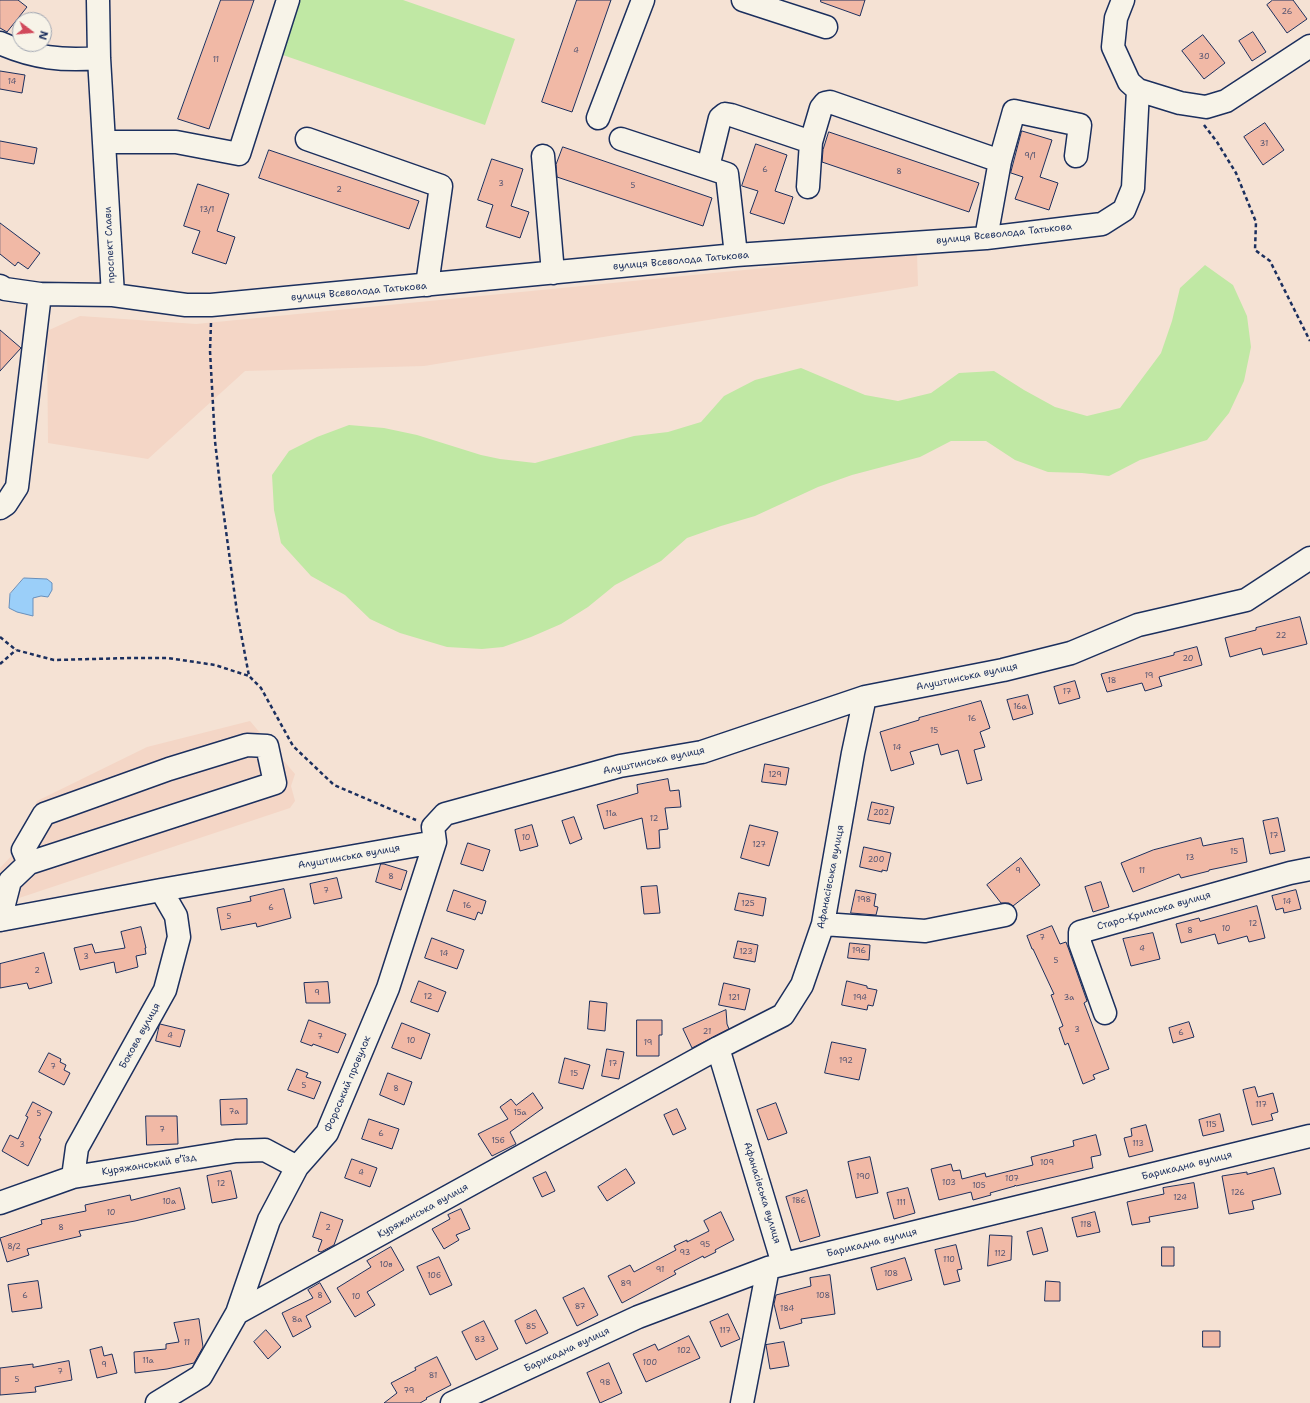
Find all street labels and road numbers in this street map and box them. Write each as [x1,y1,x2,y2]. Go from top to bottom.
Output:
street label: проспект Слави [102,206,118,284]
street label: вулиця Всеволода Татькова [936,221,1072,247]
street label: вулиця Всеволода Татькова [613,249,749,273]
street label: вулиця Всеволода Татькова [291,280,427,304]
street label: Алуштинська вулиця [915,660,1019,694]
street label: Алуштинська вулиця [602,744,706,778]
street label: Афанасівська вулиця [815,824,847,930]
street label: Алуштинська вулиця [297,842,401,872]
street label: Старо-Кримська вулиця [1096,889,1212,933]
street label: Бокова вулиця [117,1001,163,1071]
street label: Фороський провулок [322,1034,374,1134]
street label: Афанасівська вулиця [741,1141,783,1245]
street label: Барикадна вулиця [1140,1149,1234,1183]
street label: Куряжанський в’їзд [101,1152,197,1178]
street label: Куряжанська вулиця [376,1181,470,1241]
street label: Барикадна вулиця [825,1226,919,1260]
street label: Барикадна вулиця [522,1325,612,1375]

